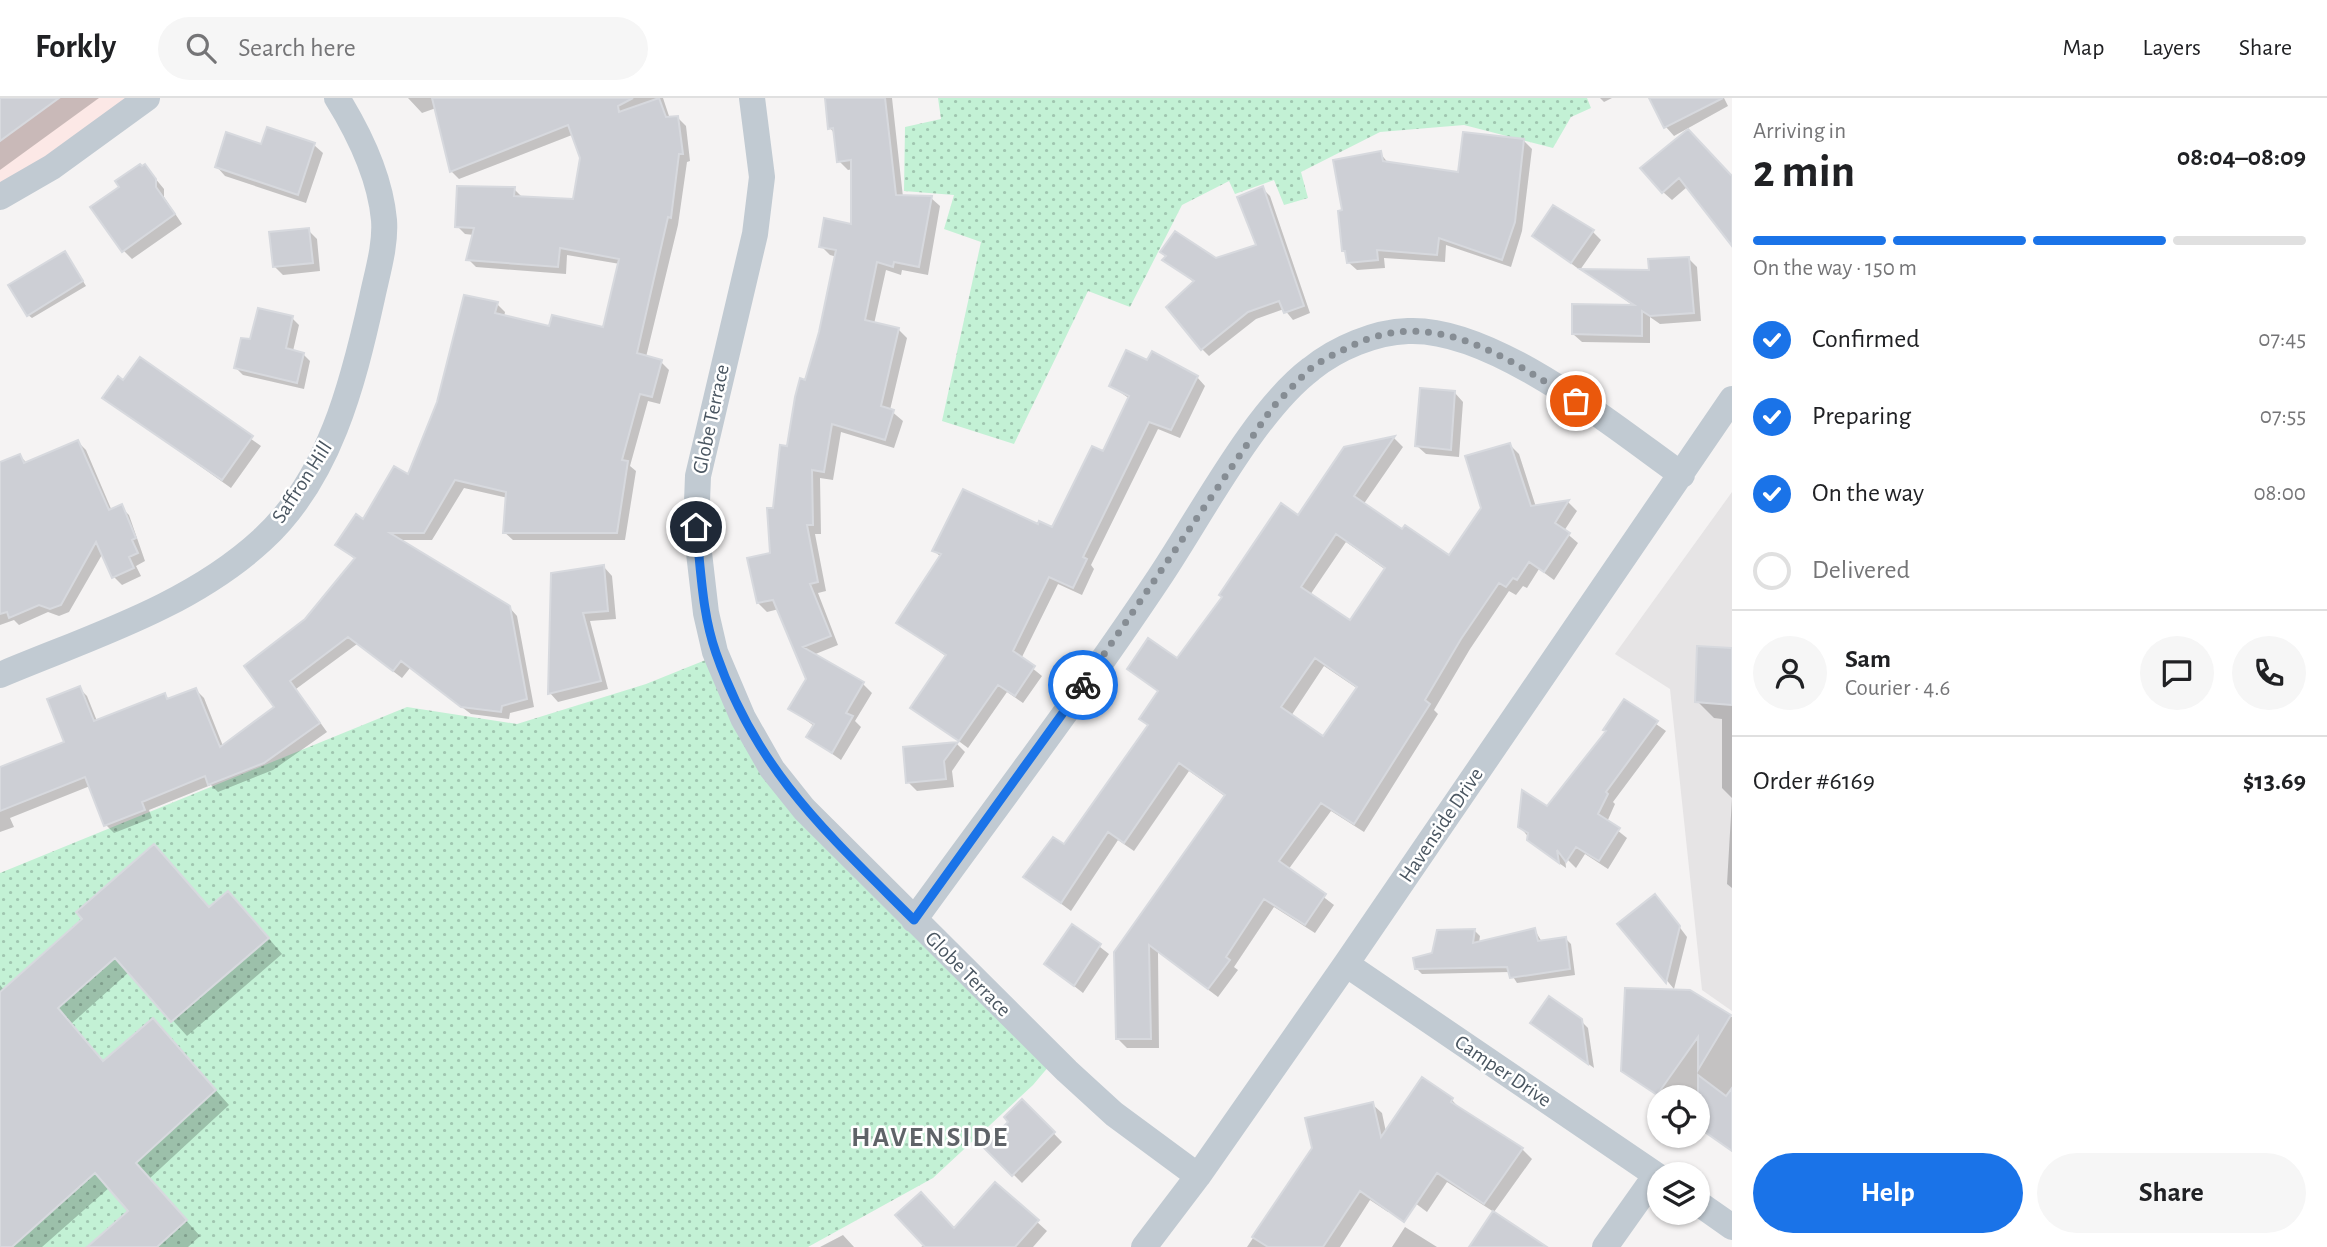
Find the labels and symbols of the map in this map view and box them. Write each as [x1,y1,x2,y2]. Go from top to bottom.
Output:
street label: Globe Terrace [689,362,733,476]
pin [1546,371,1606,431]
street label: Saffron Hill [268,437,336,527]
pin [666,497,726,557]
courier [1048,650,1118,720]
street label: Havenside Drive [1395,764,1487,886]
street label: Globe Terrace [921,927,1015,1021]
street label: Camper Drive [1451,1031,1555,1111]
district label: HAVENSIDE [851,1124,1009,1152]

